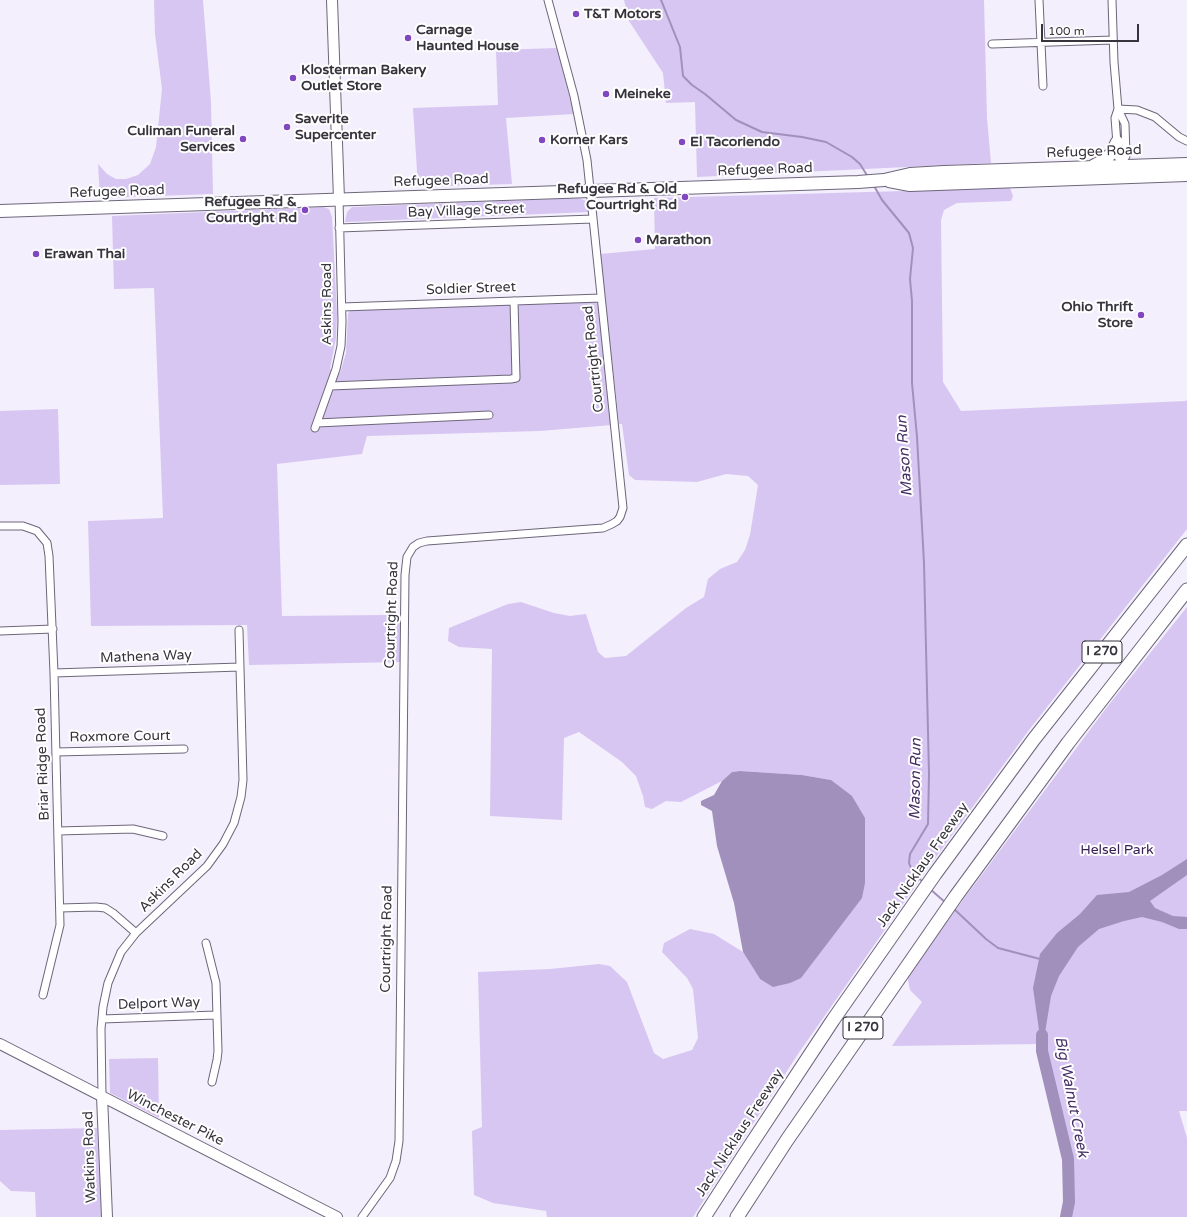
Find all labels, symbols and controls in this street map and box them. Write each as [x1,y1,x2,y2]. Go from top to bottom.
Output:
place label: T&T Motors [584,6,661,22]
marker: T&T Motors [571,9,581,19]
scale bar [1043,16,1141,42]
place label: Carnage Haunted House [416,22,519,54]
text: 100 m [1048,24,1085,38]
marker: Carnage Haunted House [403,33,413,43]
place label: Klosterman Bakery Outlet Store [301,62,426,94]
marker: Klosterman Bakery Outlet Store [288,73,298,83]
place label: Meineke [614,86,671,102]
marker: Meineke [601,89,611,99]
place label: Saverite Supercenter [295,111,376,144]
marker: Saverite Supercenter [282,122,292,132]
place label: Culiman Funeral Services [127,123,235,156]
place label: Korner Kars [550,132,628,148]
marker: Culiman Funeral Services [238,134,248,144]
place label: El Tacoriendo [690,134,780,150]
marker: Korner Kars [537,135,547,145]
marker: El Tacoriendo [677,137,687,147]
street label: Refugee Road [1046,142,1142,162]
street label: Refugee Road [717,160,813,180]
street label: Refugee Road [393,171,489,191]
place label: Refugee Rd & Old Courtright Rd [557,181,677,214]
street label: Refugee Road [69,182,165,202]
marker: Refugee Rd & Old Courtright Rd [680,192,690,202]
place label: Refugee Rd & Courtright Rd [204,194,297,226]
street label: Bay Village Street [407,201,525,221]
marker: Refugee Rd & Courtright Rd [300,205,310,215]
place label: Marathon [646,232,711,248]
marker: Marathon [633,235,643,245]
place label: Erawan Thai [44,246,125,262]
marker: Erawan Thai [31,249,41,259]
street label: Askins Road [319,263,335,345]
street label: Soldier Street [426,279,516,299]
place label: Ohio Thrift Store [1061,299,1133,332]
street label: Courtright Road [580,305,608,413]
marker: Ohio Thrift Store [1136,310,1146,320]
water label: Mason Run [893,415,917,497]
street label: Courtright Road [382,561,402,669]
road number: I 270 [1082,641,1122,663]
street label: Mathena Way [100,647,192,667]
street label: Briar Ridge Road [33,707,53,821]
street label: Roxmore Court [69,728,171,746]
water label: Mason Run [906,738,926,820]
street label: Jack Nicklaus Freeway [874,799,972,931]
park label: Helsel Park [1080,842,1154,858]
street label: Askins Road [136,846,206,916]
street label: Courtright Road [378,885,396,993]
street label: Delport Way [118,994,200,1014]
road number: I 270 [843,1017,883,1039]
water label: Big Walnut Creek [1050,1035,1092,1159]
street label: Jack Nicklaus Freeway [693,1066,787,1200]
street label: Winchester Pike [124,1086,226,1150]
street label: Watkins Road [80,1111,100,1203]

